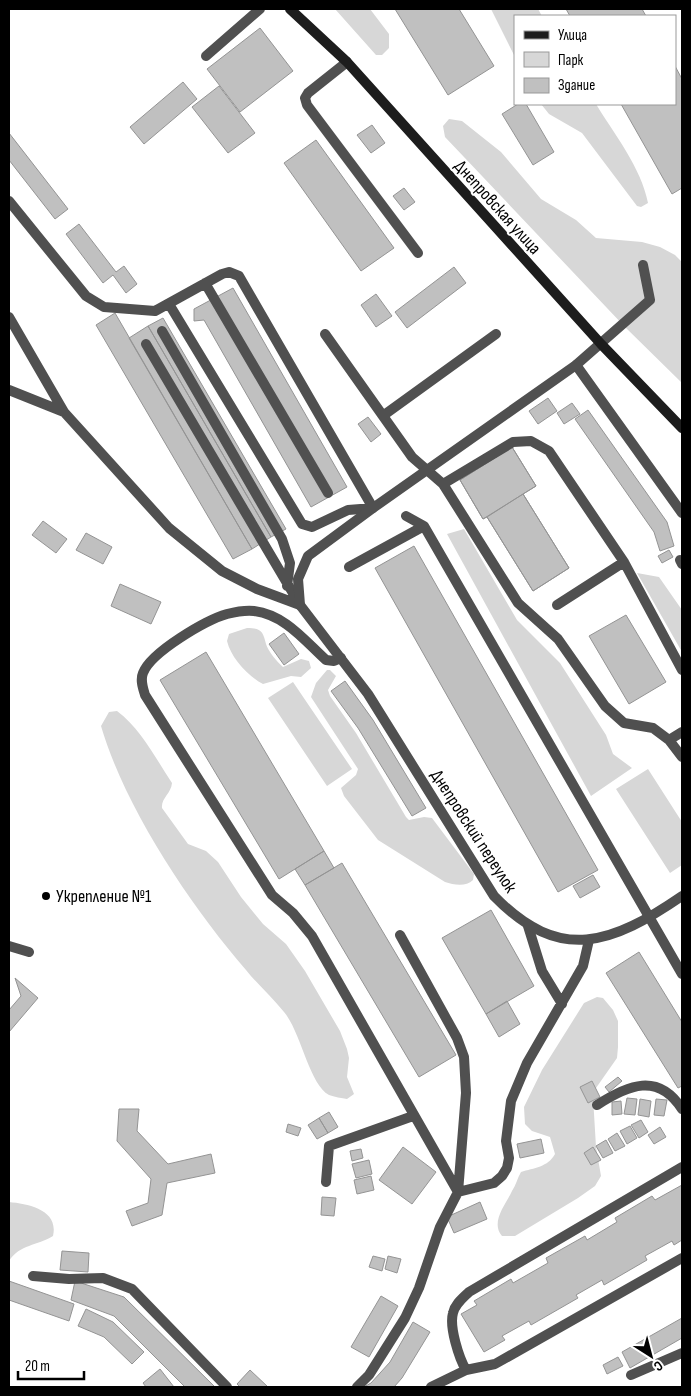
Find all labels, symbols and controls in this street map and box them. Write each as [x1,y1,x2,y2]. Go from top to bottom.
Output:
legend [514,15,676,105]
text: Улица [558,26,587,45]
text: Парк [558,51,584,70]
text: Здание [558,76,595,95]
street label: Днепровская улица [450,156,545,259]
street label: Днепровский переулок [426,766,521,897]
place label: Укрепление №1 [56,886,152,907]
marker: Укрепление №1 [40,890,52,902]
north arrow [626,1331,676,1381]
scale bar [18,1348,84,1380]
text: 20 m [25,1357,50,1376]
text: С [650,1357,666,1375]

